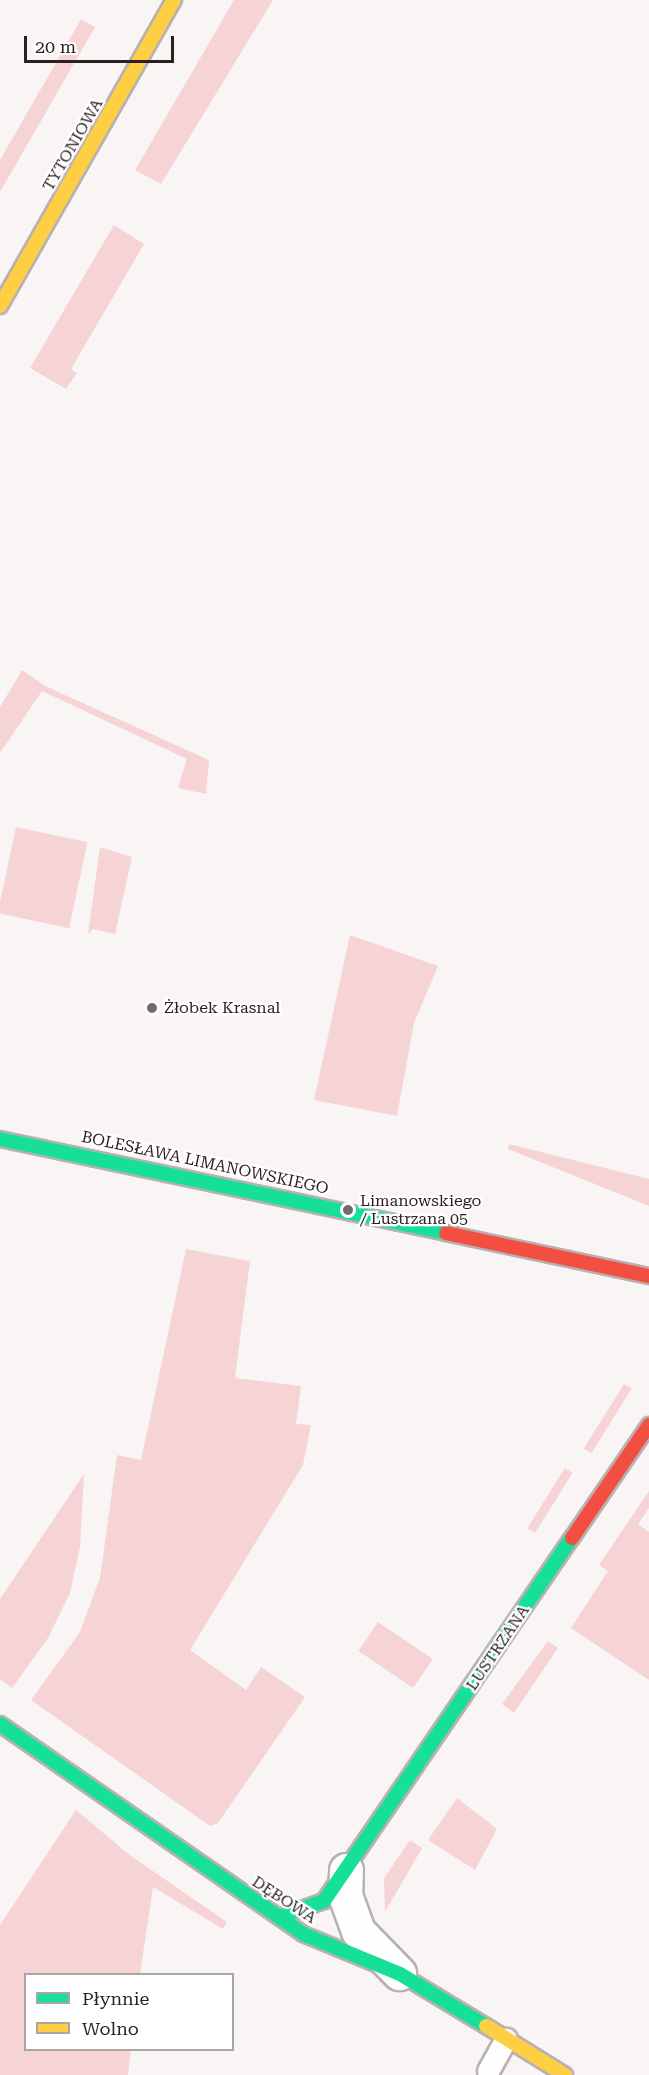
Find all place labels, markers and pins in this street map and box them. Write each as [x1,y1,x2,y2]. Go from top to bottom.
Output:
place label: Żłobek Krasnal [164,998,280,1018]
marker: Żłobek Krasnal [145,1001,159,1015]
place label: Limanowskiego / Lustrzana 05 [360,1191,481,1229]
marker: Limanowskiego / Lustrzana 05 [341,1203,355,1217]

